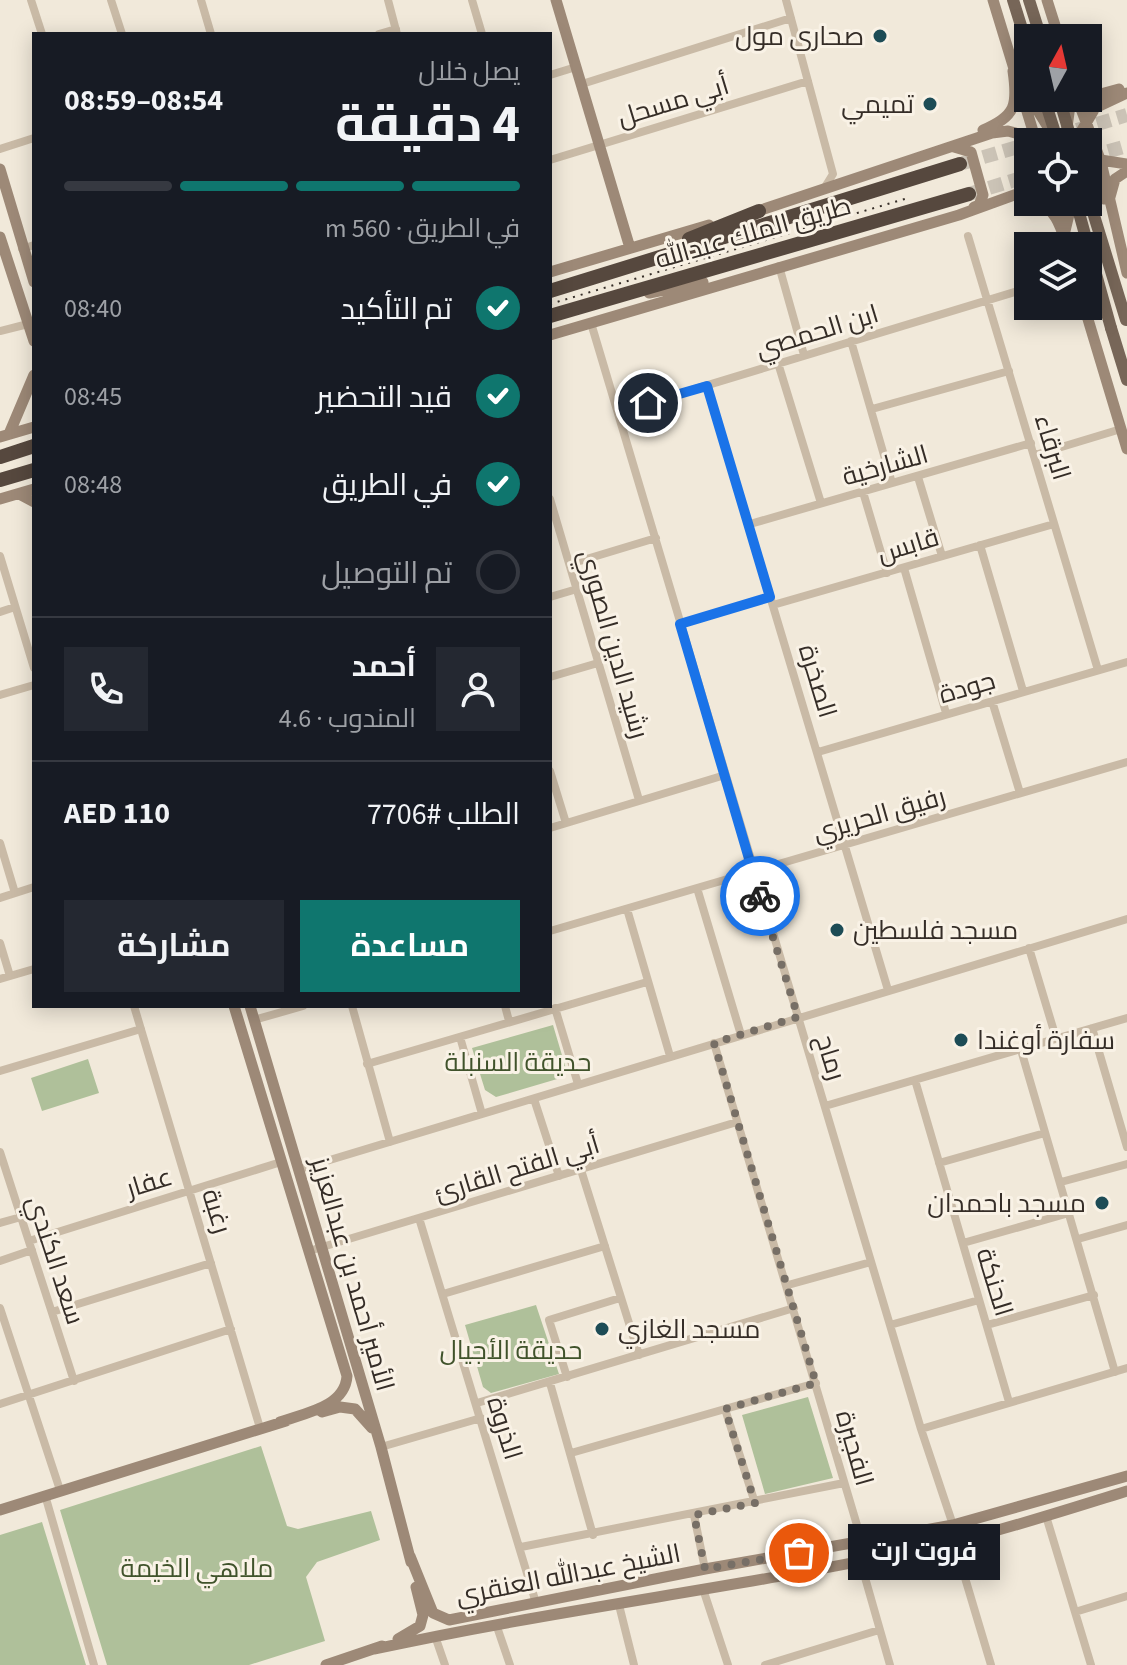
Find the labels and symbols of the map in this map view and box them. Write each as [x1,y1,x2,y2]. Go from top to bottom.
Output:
place label: صحارى مول [735,18,864,55]
north arrow [1014,24,1102,112]
marker: صحارى مول [871,27,889,45]
street label: أبي مسحل [613,67,734,138]
place label: تمیمي [841,86,914,125]
marker: تمیمي [921,95,939,113]
street label: طريق الملك عبدالله [651,187,855,278]
street label: ابن الحمصي [751,295,883,368]
pin [614,369,682,437]
street label: البرقاء [1025,410,1080,485]
street label: الشارخية [838,436,933,495]
street label: قابس [873,519,944,572]
street label: رشيد الدين الصوري [568,545,658,743]
street label: الصخرة [789,640,846,722]
street label: جودة [935,662,1000,713]
street label: رفيق الحريري [808,778,950,852]
courier [720,856,800,936]
place label: مسجد فلسطين [853,912,1018,949]
marker: مسجد فلسطين [828,921,846,939]
place label: سفارة أوغندا [977,1022,1115,1059]
street label: رماح [806,1030,855,1085]
marker: سفارة أوغندا [952,1031,970,1049]
park label: حديقة السنبلة [445,1044,591,1081]
street label: أبي الفتح القارئ [430,1126,605,1213]
street label: الأمير أحمد بن عبدالعزيز [301,1151,404,1395]
street label: عفار [120,1158,177,1208]
street label: رغبة [192,1184,241,1238]
place label: مسجد باحمدان [927,1185,1086,1222]
street label: سعد الكندي [16,1191,94,1330]
marker: مسجد باحمدان [1093,1194,1111,1212]
street label: الحنكة [967,1243,1022,1321]
place label: مسجد الغازي [618,1311,760,1349]
marker: مسجد الغازي [593,1320,611,1338]
park label: حديقة الأجيال [440,1332,582,1369]
street label: الذروة [477,1392,532,1464]
street label: الفجيرة [826,1406,883,1490]
pin [765,1519,833,1587]
callout: فروت ارت [847,1525,999,1581]
street label: الشيخ عبدالله العنقري [453,1535,684,1615]
park label: ملاهي الخيمة [120,1550,274,1589]

